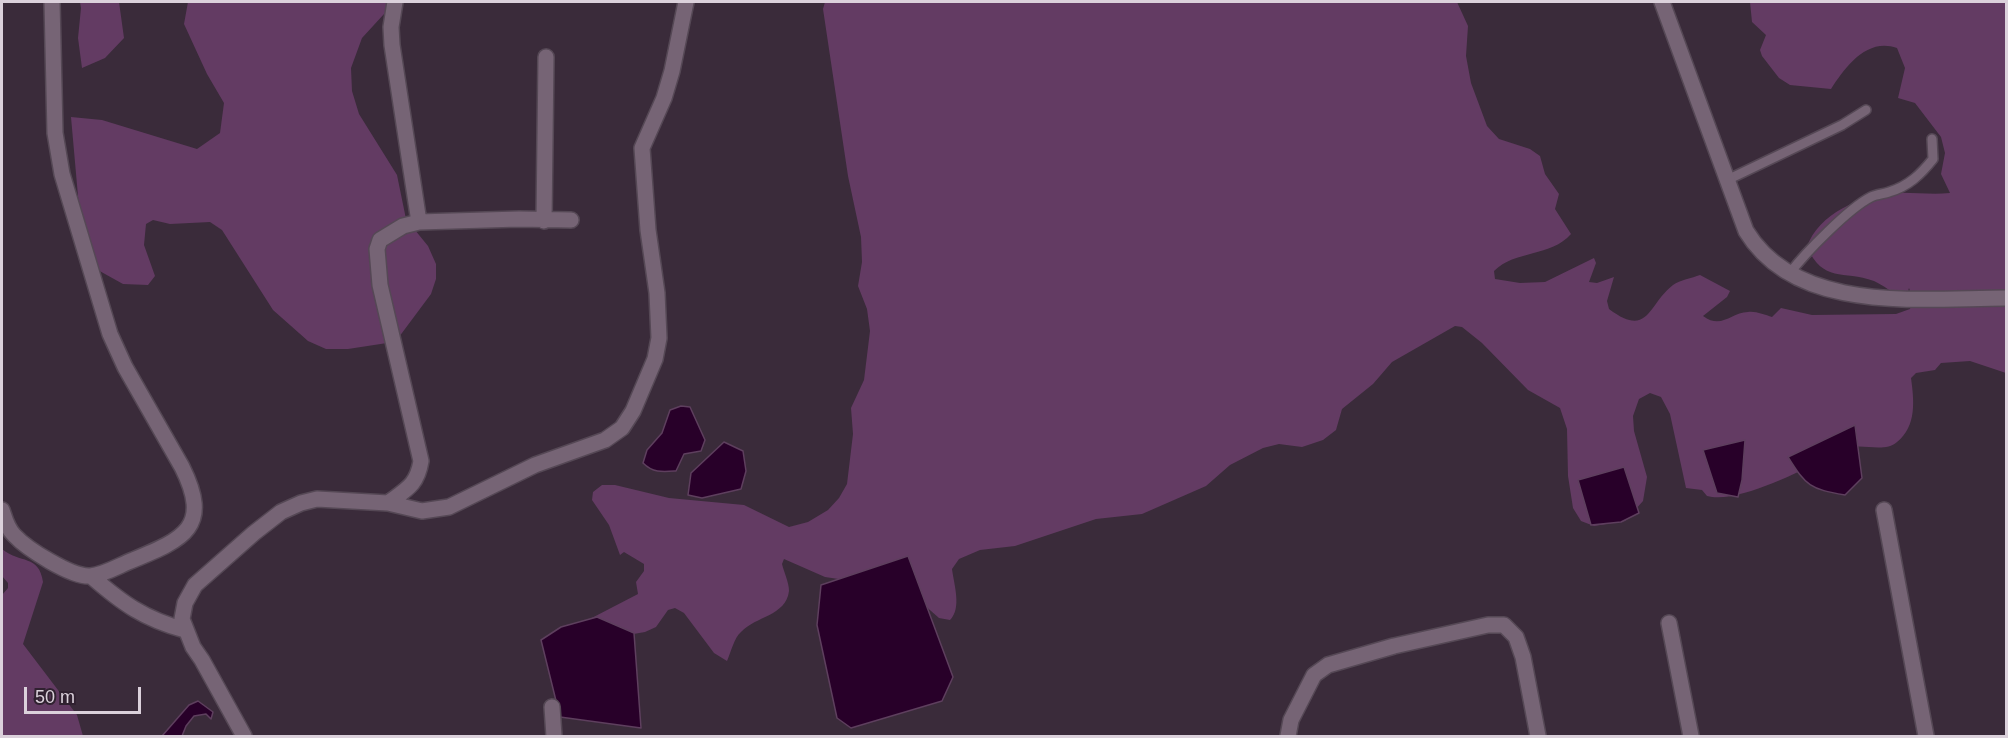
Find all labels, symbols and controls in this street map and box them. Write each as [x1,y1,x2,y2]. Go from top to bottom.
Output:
scale bar [27,675,144,713]
text: 50 m [35,687,75,707]

